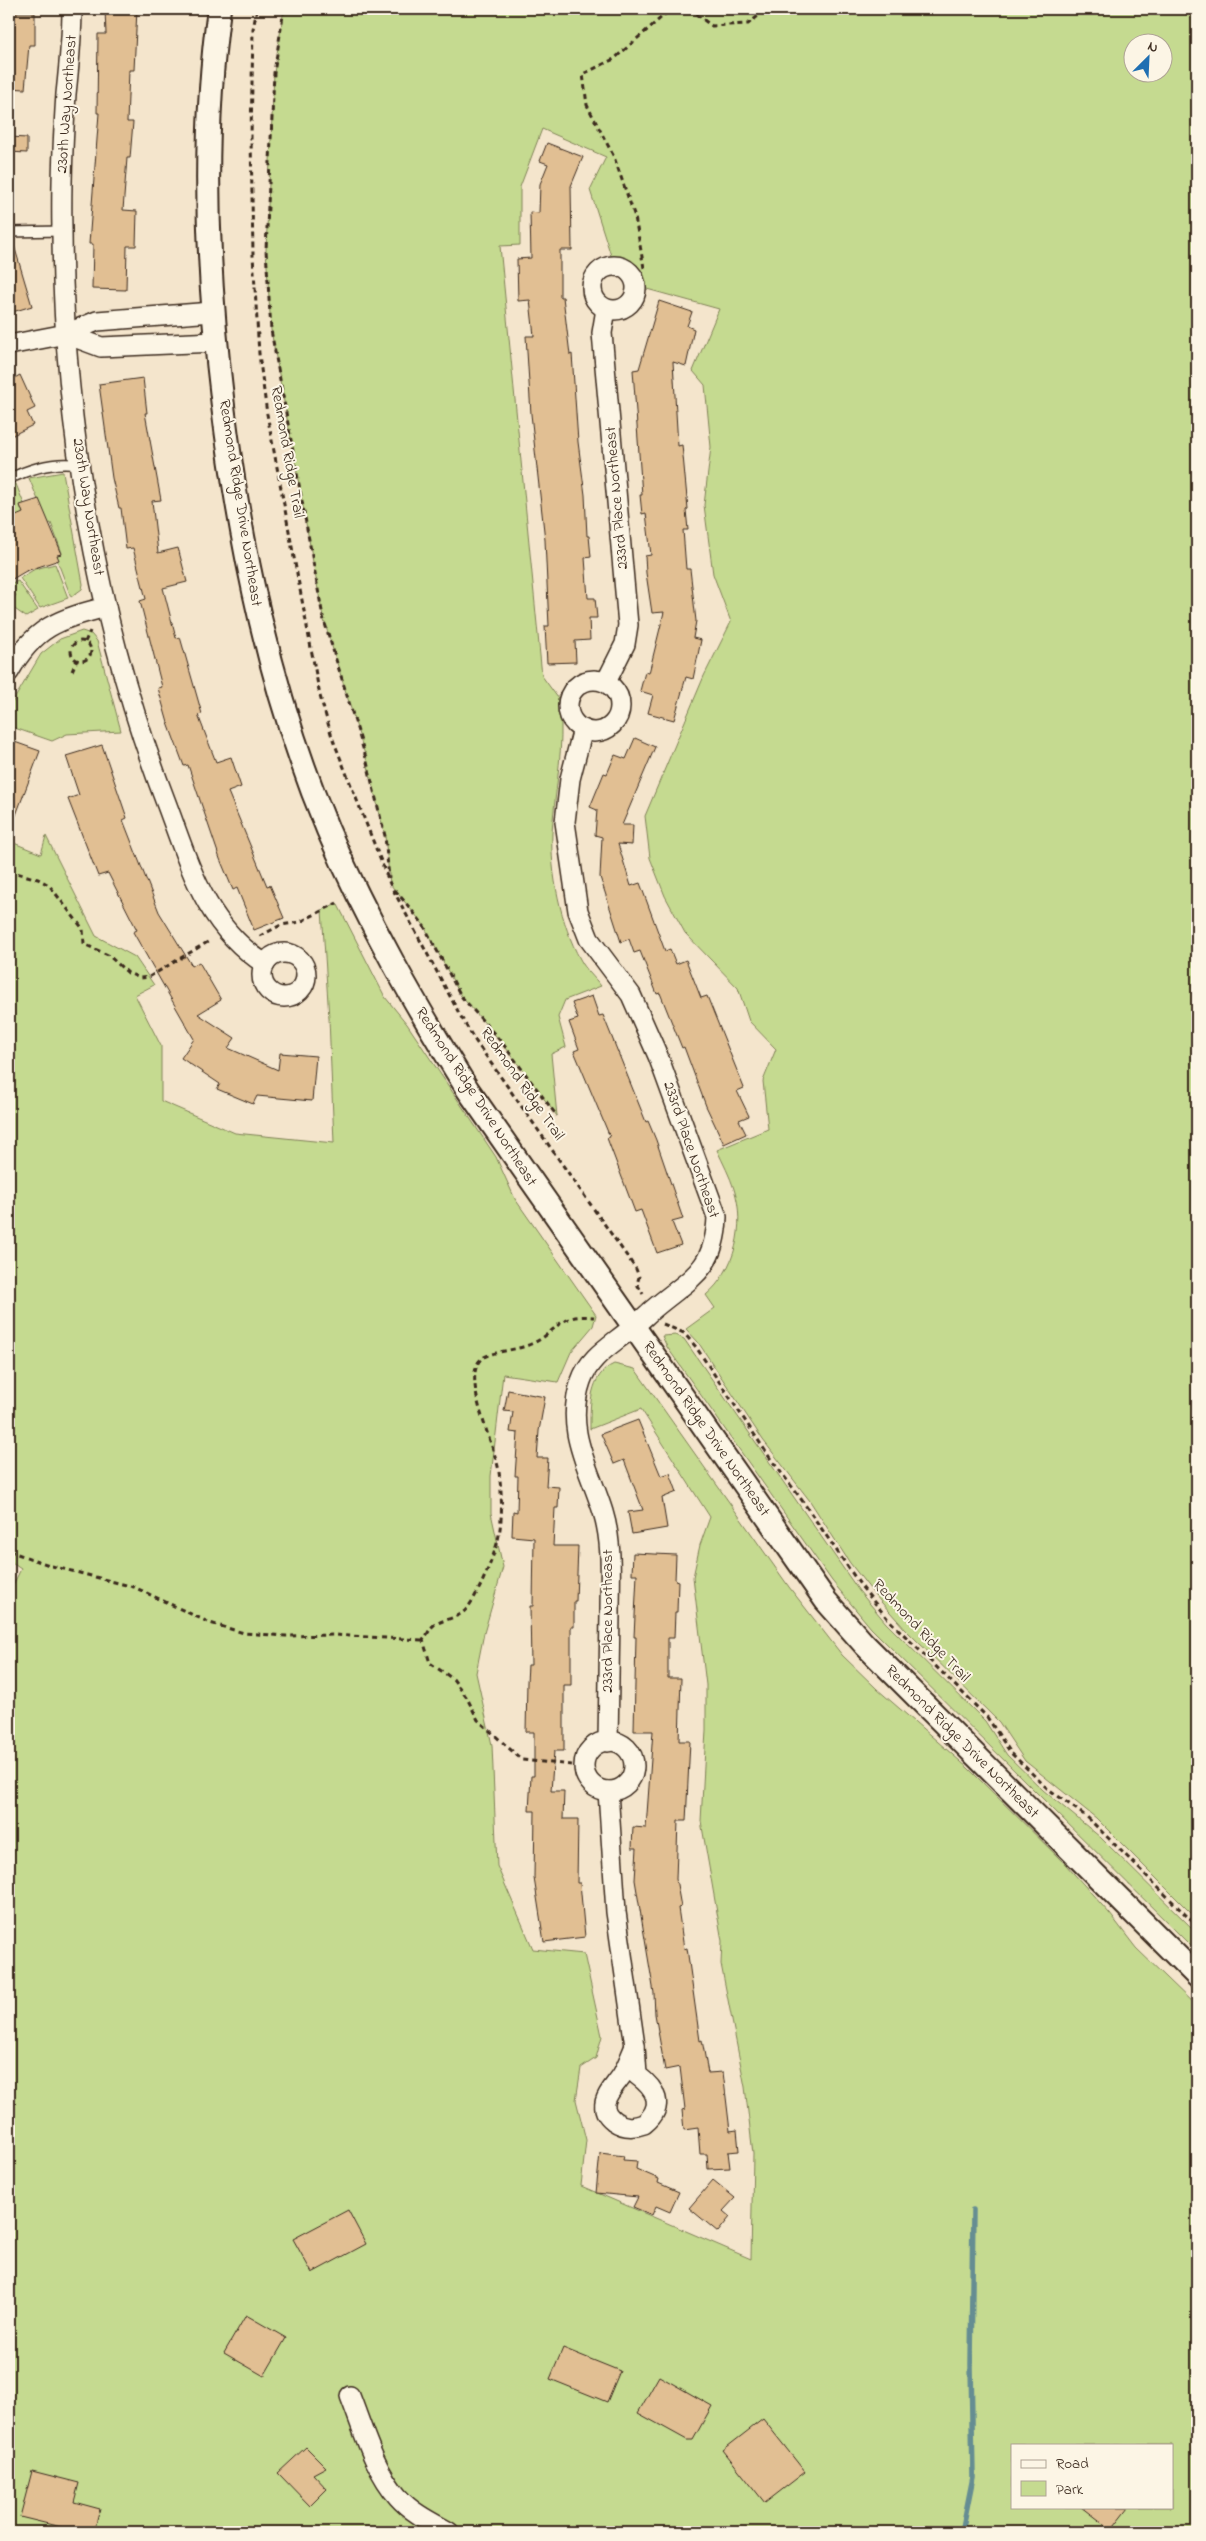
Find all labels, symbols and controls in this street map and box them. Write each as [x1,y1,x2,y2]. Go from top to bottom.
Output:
north arrow [1124,32,1174,82]
street label: 230th Way Northeast [50,33,84,174]
text: N [1144,36,1161,59]
street label: Redmond Ridge Trail [264,384,311,520]
street label: Redmond Ridge Drive Northeast [212,398,268,609]
street label: 233rd Place Northeast [599,425,635,570]
street label: 230th Way Northeast [65,437,111,578]
street label: Redmond Ridge Drive Northeast [409,1003,543,1192]
street label: Redmond Ridge Trail [474,1022,570,1146]
street label: 233rd Place Northeast [656,1078,726,1222]
street label: Redmond Ridge Drive Northeast [636,1336,776,1522]
street label: 233rd Place Northeast [596,1549,620,1693]
street label: Redmond Ridge Trail [867,1574,976,1688]
street label: Redmond Ridge Drive Northeast [879,1659,1045,1825]
legend [1011,2444,1174,2508]
text: Road [1056,2453,1089,2475]
text: Park [1056,2479,1084,2501]

